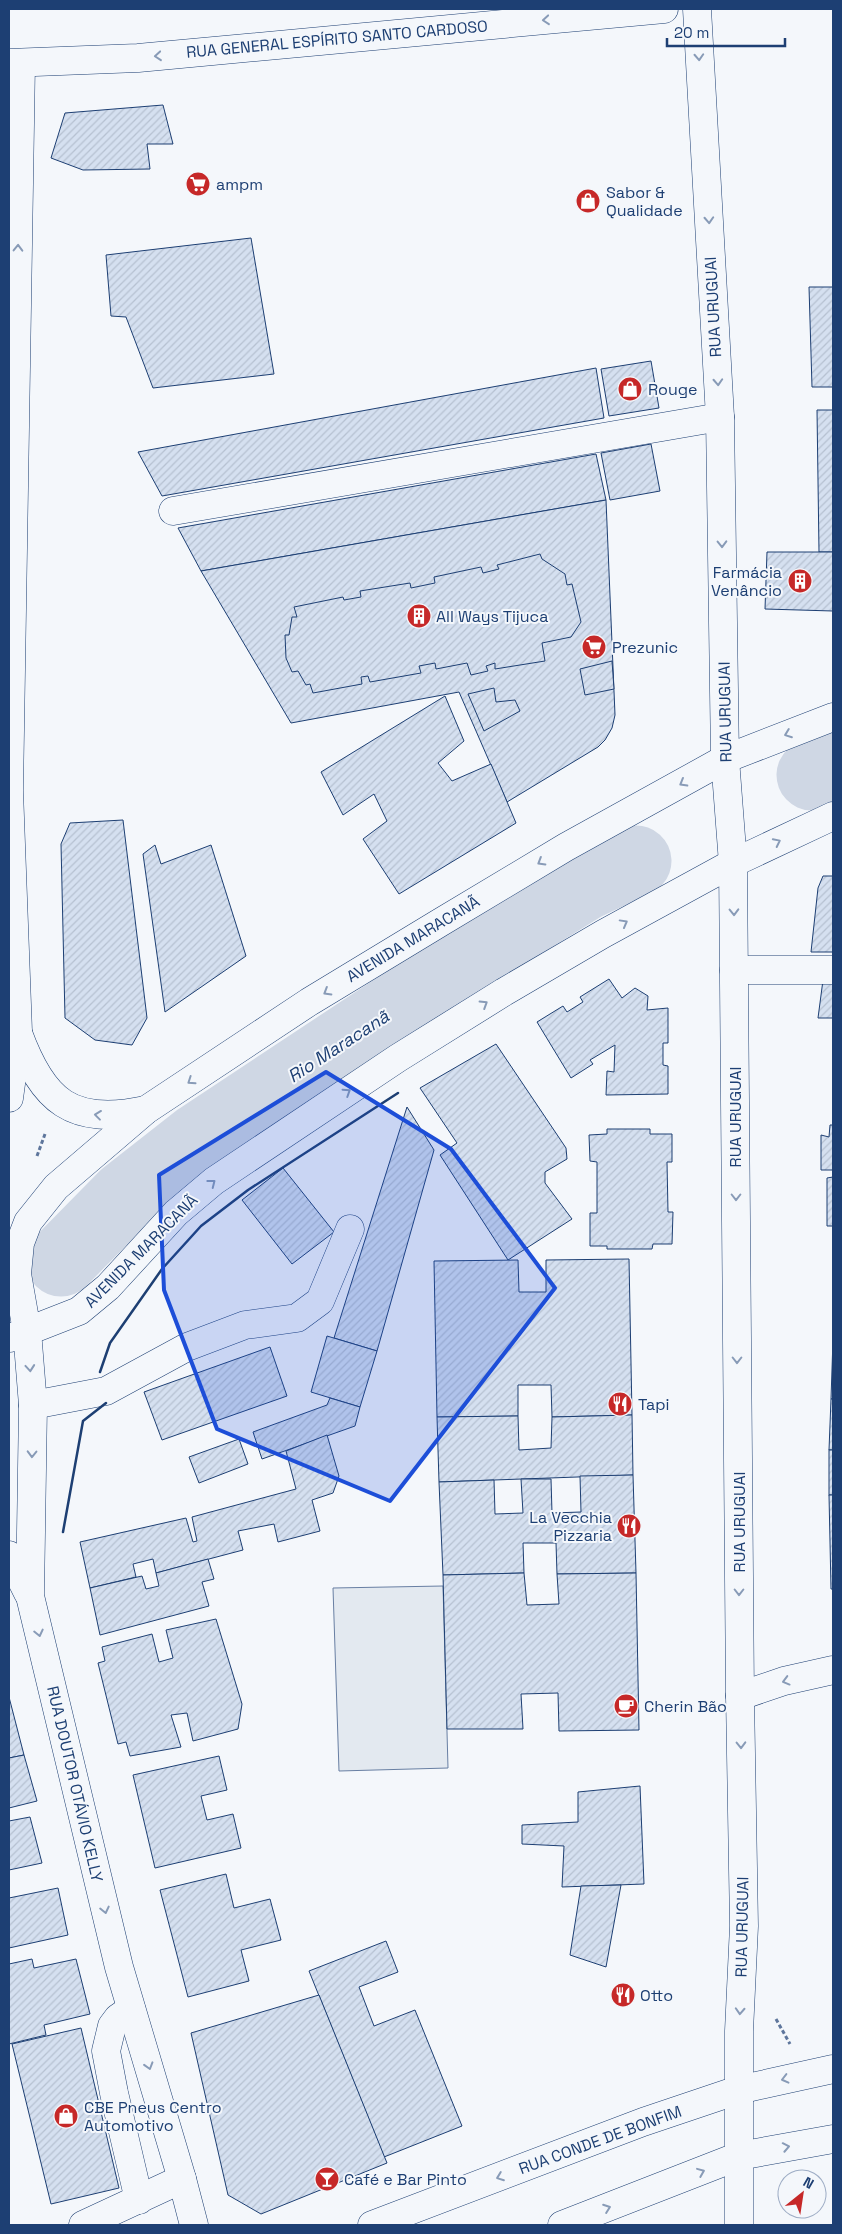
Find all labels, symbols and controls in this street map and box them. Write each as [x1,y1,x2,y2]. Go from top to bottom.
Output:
one-way arrow [542,14,550,25]
street label: RUA GENERAL ESPÍRITO SANTO CARDOSO [185,15,489,63]
scale bar [667,15,784,47]
text: 20 m [674,23,709,42]
one-way arrow [153,50,161,61]
one-way arrow [694,54,705,62]
supermarket icon: ampm [185,171,211,197]
place label: ampm [216,174,263,195]
place label: Sabor & Qualidade [606,182,683,221]
shop icon: Sabor & Qualidade [575,188,601,214]
one-way arrow [703,216,714,224]
one-way arrow [13,244,23,252]
street label: RUA URUGUAI [700,256,726,358]
shop icon: Rouge [617,376,643,402]
one-way arrow [712,378,723,386]
place label: Rouge [648,379,698,400]
one-way arrow [717,541,727,549]
place label: Farmácia Venâncio [711,562,782,601]
building icon: Farmácia Venâncio [787,568,813,594]
building icon: All Ways Tijuca [406,603,432,629]
place label: All Ways Tijuca [436,606,548,627]
supermarket icon: Prezunic [581,634,607,660]
place label: Prezunic [612,637,678,658]
street label: RUA URUGUAI [714,661,736,763]
one-way arrow [784,728,793,739]
one-way arrow [679,777,688,787]
one-way arrow [772,838,781,848]
one-way arrow [537,856,546,866]
street label: AVENIDA MARACANÃ [342,891,484,987]
one-way arrow [729,908,739,916]
one-way arrow [619,919,628,929]
one-way arrow [323,985,332,995]
one-way arrow [478,1001,487,1011]
water label: Rio Maracanã [283,1004,394,1087]
street label: RUA URUGUAI [725,1067,746,1167]
one-way arrow [187,1075,197,1084]
one-way arrow [341,1089,350,1098]
one-way arrow [94,1111,102,1121]
one-way arrow [206,1180,215,1188]
street label: AVENIDA MARACANÃ [80,1190,202,1312]
one-way arrow [731,1194,741,1201]
one-way arrow [732,1356,742,1364]
one-way arrow [24,1365,35,1373]
restaurant icon: Tapi [607,1391,633,1417]
place label: Tapi [638,1394,669,1415]
one-way arrow [27,1450,38,1458]
street label: RUA URUGUAI [729,1472,750,1572]
place label: La Vecchia Pizzaria [529,1507,612,1546]
restaurant icon: La Vecchia Pizzaria [616,1513,642,1539]
one-way arrow [734,1588,744,1596]
one-way arrow [33,1628,44,1637]
one-way arrow [782,1675,791,1685]
street label: RUA DOUTOR OTÁVIO KELLY [42,1684,108,1884]
cafe icon: Cherin Bão [613,1693,639,1719]
place label: Cherin Bão [644,1696,727,1717]
one-way arrow [736,1742,746,1749]
street label: RUA URUGUAI [731,1876,753,1978]
one-way arrow [99,1905,110,1914]
restaurant icon: Otto [610,1982,636,2008]
place label: Otto [640,1985,673,2006]
one-way arrow [735,2007,746,2015]
one-way arrow [143,2062,153,2070]
one-way arrow [781,2073,790,2084]
place label: CBE Pneus Centro Automotivo [84,2097,222,2136]
street label: RUA CONDE DE BONFIM [516,2101,684,2179]
shop icon: CBE Pneus Centro Automotivo [53,2103,79,2129]
one-way arrow [782,2142,790,2153]
bar icon: Café e Bar Pinto [314,2166,340,2192]
one-way arrow [697,2168,705,2178]
place label: Café e Bar Pinto [344,2169,467,2190]
north arrow [777,2169,827,2219]
one-way arrow [496,2171,504,2181]
text: N [800,2173,817,2193]
one-way arrow [603,2204,611,2214]

